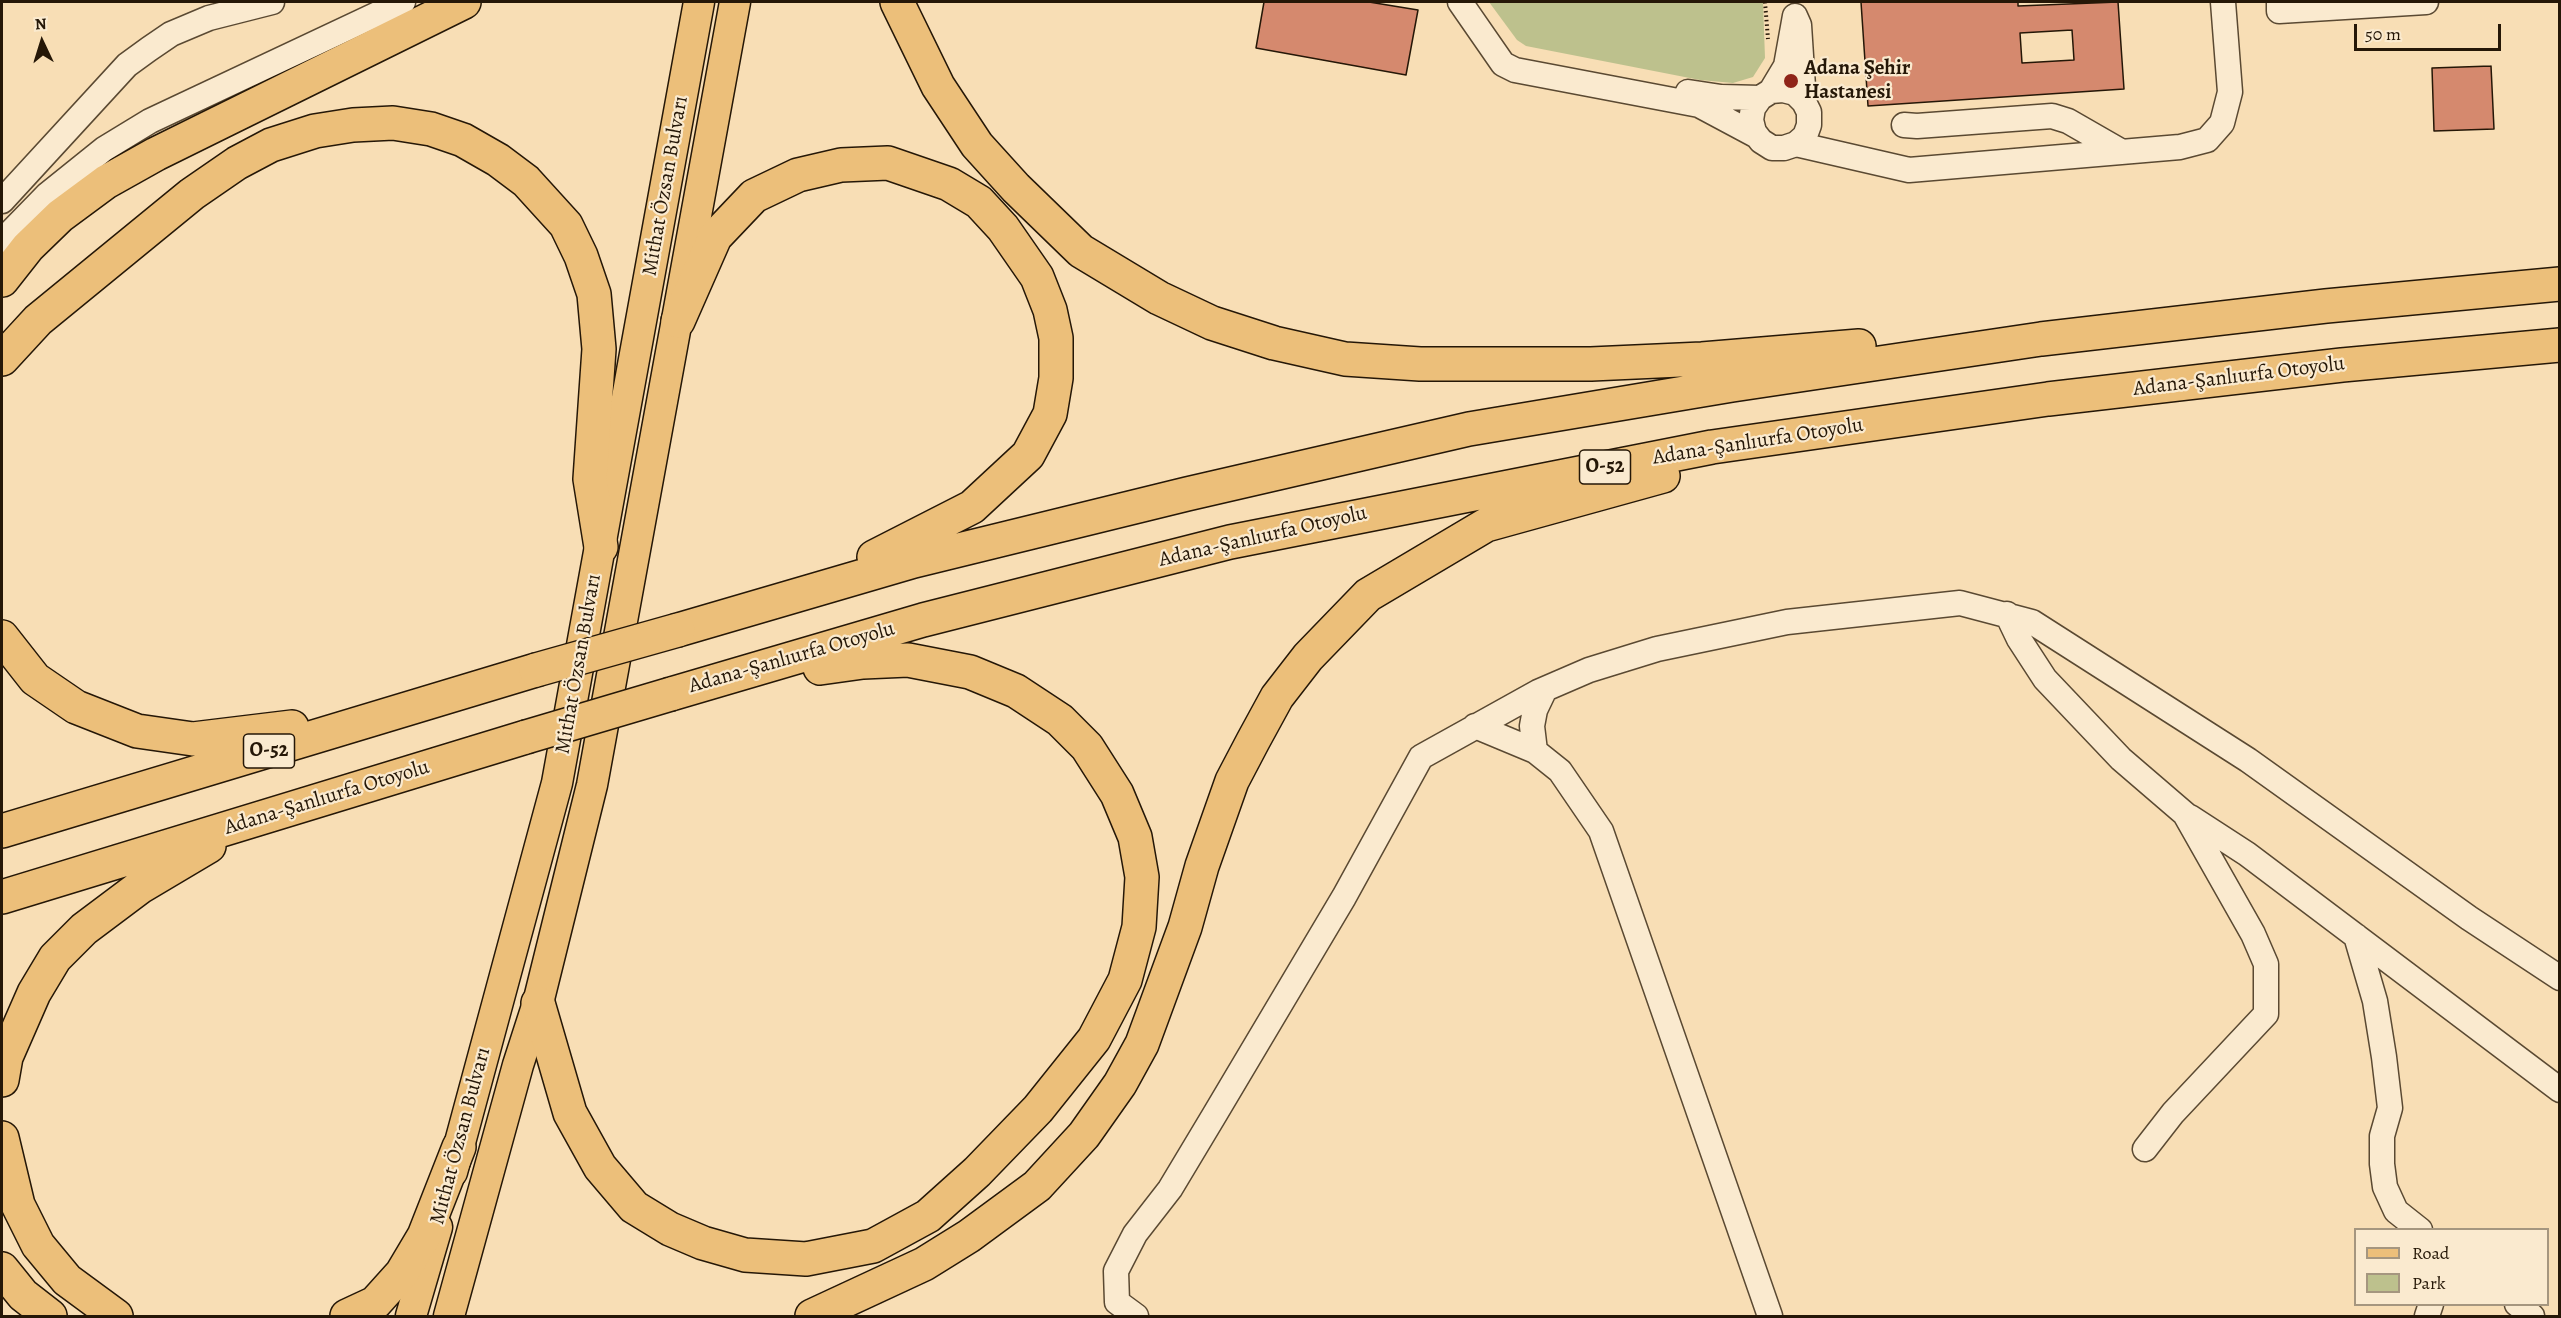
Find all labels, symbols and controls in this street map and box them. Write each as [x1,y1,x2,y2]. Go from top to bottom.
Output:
north arrow [12,12,72,72]
scale bar [2357,12,2504,50]
text: N [34,13,47,35]
text: 50 m [2365,22,2401,46]
place label: Adana Şehir Hastanesi [1804,56,1911,106]
marker: Adana Şehir Hastanesi [1782,72,1800,90]
street label: Mithat Özsan Bulvarı [638,94,694,278]
street label: Adana-Şanlıurfa Otoyolu [2132,352,2346,402]
street label: Adana-Şanlıurfa Otoyolu [1651,413,1865,471]
road number: O-52 [1580,450,1630,484]
street label: Adana-Şanlıurfa Otoyolu [1156,501,1370,573]
street label: Mithat Özsan Bulvarı [551,572,607,756]
street label: Adana-Şanlıurfa Otoyolu [686,617,898,699]
road number: O-52 [244,734,294,768]
street label: Adana-Şanlıurfa Otoyolu [221,755,433,841]
street label: Mithat Özsan Bulvarı [425,1045,497,1227]
legend [2354,1228,2549,1306]
text: Road [2412,1241,2449,1265]
text: Park [2412,1271,2446,1295]

